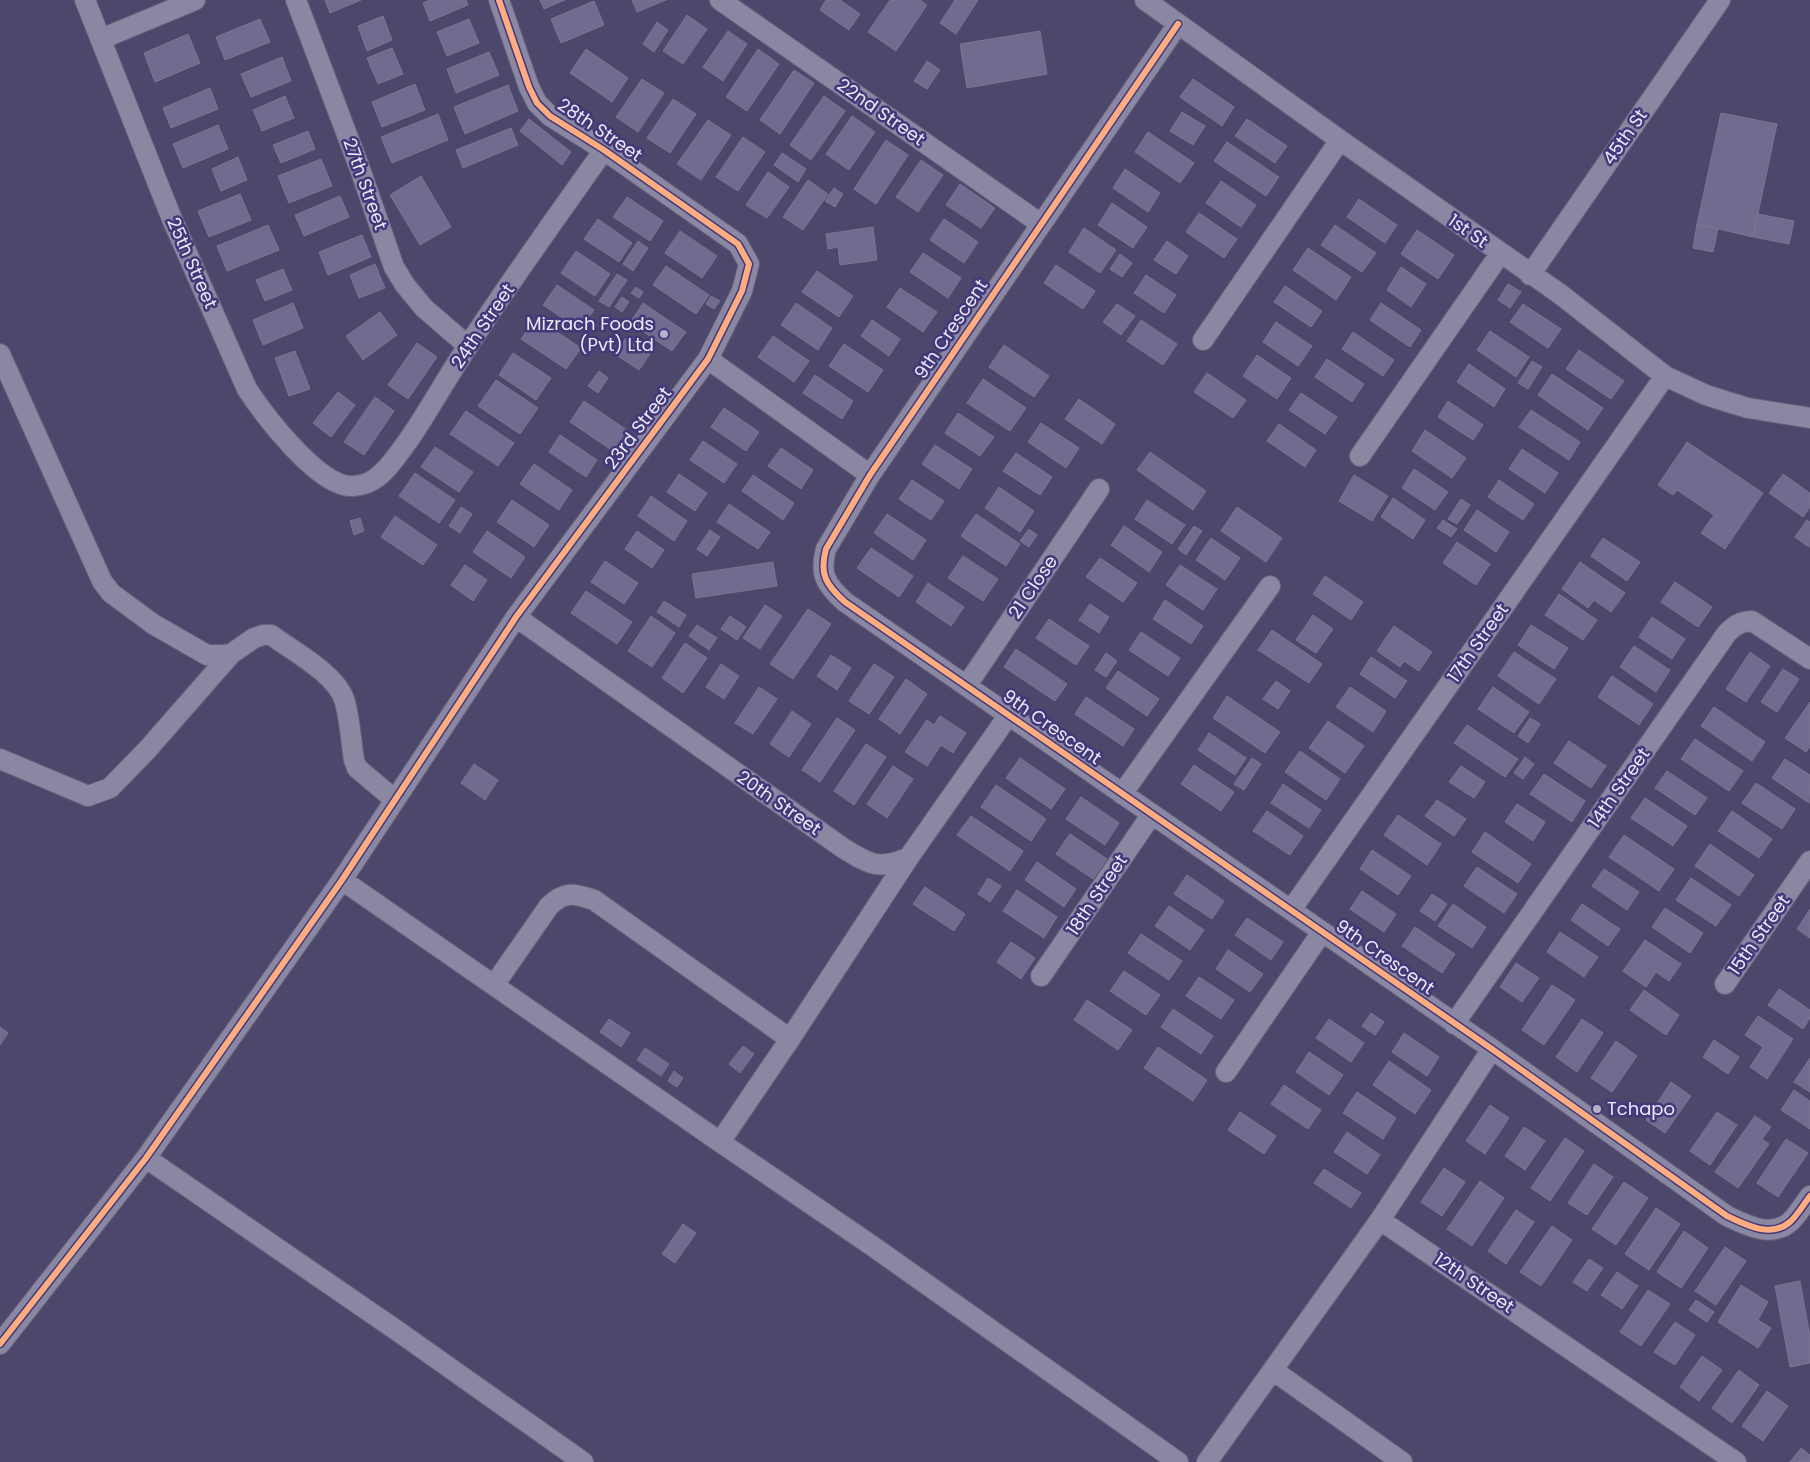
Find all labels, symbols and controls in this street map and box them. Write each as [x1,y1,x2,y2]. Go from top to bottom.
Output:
street label: 22nd Street [832,72,930,151]
street label: 28th Street [553,92,648,167]
street label: 45th St [1596,104,1653,170]
street label: 27th Street [337,135,394,233]
street label: 1st St [1443,208,1493,253]
street label: 25th Street [161,213,224,312]
street label: 9th Crescent [908,274,993,384]
street label: 24th Street [445,278,520,373]
place label: Mizrach Foods (Pvt) Ltd [526,311,654,357]
marker: Mizrach Foods (Pvt) Ltd [658,328,670,340]
street label: 23rd Street [598,381,677,474]
street label: 21 Close [1002,550,1063,623]
street label: 17th Street [1441,598,1514,687]
street label: 9th Crescent [998,683,1107,770]
street label: 14th Street [1582,743,1655,833]
street label: 20th Street [732,764,826,841]
street label: 18th Street [1060,849,1133,940]
street label: 15th Street [1722,890,1795,980]
street label: 9th Crescent [1331,913,1440,1000]
place label: Tchapo [1607,1096,1675,1121]
marker: Tchapo [1591,1103,1603,1115]
street label: 12th Street [1429,1247,1519,1319]

